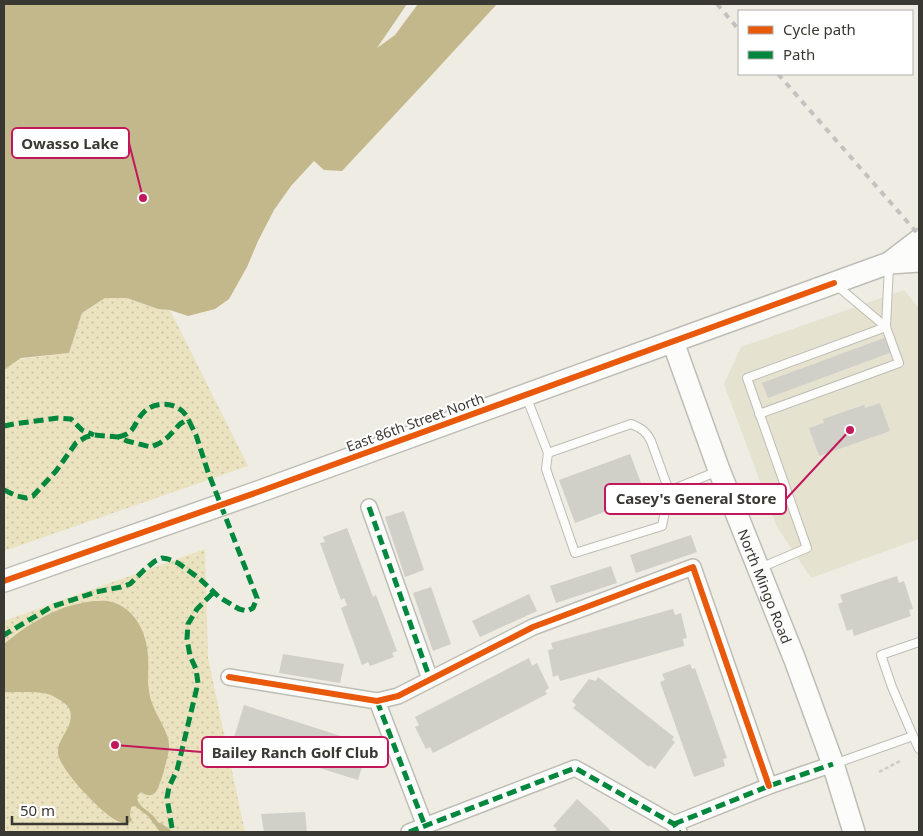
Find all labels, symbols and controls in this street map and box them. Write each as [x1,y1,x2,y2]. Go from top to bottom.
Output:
legend [738,10,913,75]
text: Cycle path [783,19,856,39]
text: Path [783,44,815,64]
callout: Owasso Lake [12,128,129,158]
text: Owasso Lake [21,133,119,153]
street label: East 86th Street North [343,388,487,456]
callout: Casey's General Store [605,484,786,514]
text: Casey's General Store [616,488,776,508]
street label: North Mingo Road [734,526,797,646]
callout: Bailey Ranch Golf Club [202,737,388,767]
text: Bailey Ranch Golf Club [212,742,378,762]
scale bar [12,794,128,826]
text: 50 m [20,800,55,820]

